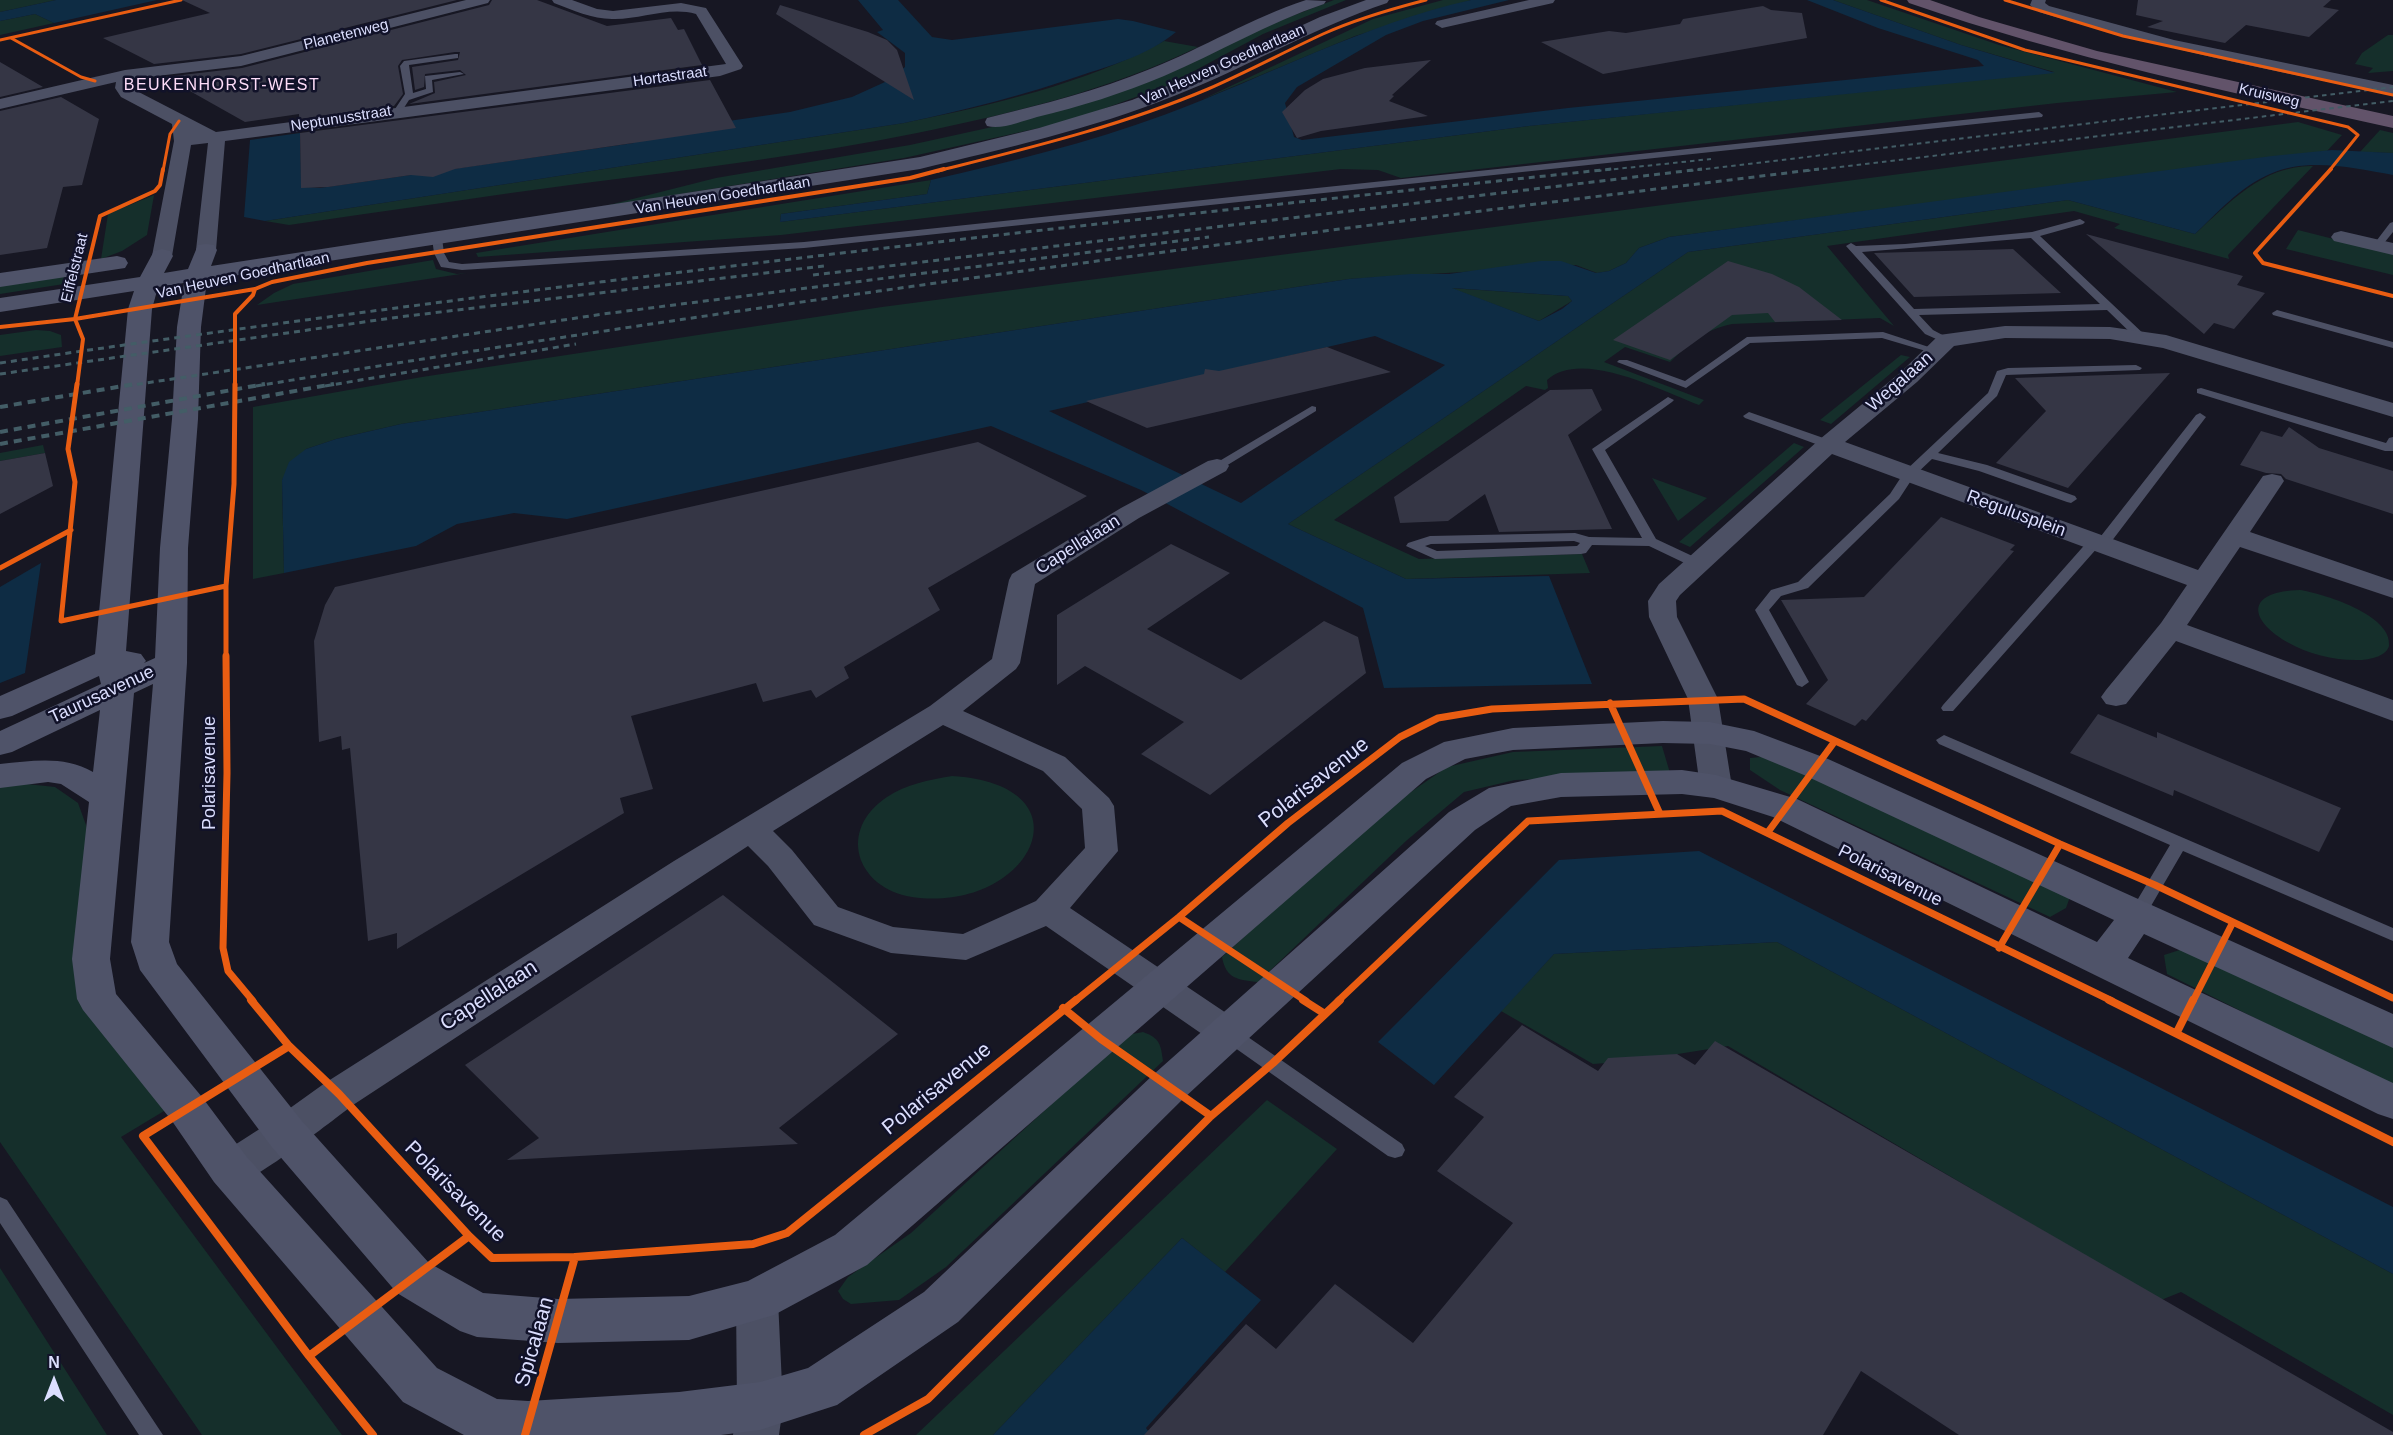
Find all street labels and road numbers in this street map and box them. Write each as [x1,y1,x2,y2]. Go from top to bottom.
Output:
street label: Planetenweg [302,16,390,54]
street label: Van Heuven Goedhartlaan [1139,21,1307,109]
street label: Hortastraat [632,63,708,91]
street label: Kruisweg [2237,80,2301,112]
street label: Neptunusstraat [289,102,393,136]
street label: Van Heuven Goedhartlaan [634,173,812,219]
street label: Eiffelstraat [58,232,92,304]
street label: Van Heuven Goedhartlaan [155,249,331,303]
street label: Wegalaan [1862,347,1938,417]
street label: Regulusplein [1963,486,2069,542]
street label: Capellalaan [1032,511,1124,579]
street label: Taurusavenue [46,661,158,729]
street label: Polarisavenue [199,716,221,830]
street label: Polarisavenue [1254,732,1374,834]
street label: Polarisavenue [1834,840,1946,912]
street label: Capellalaan [436,955,542,1037]
street label: Polarisavenue [877,1037,997,1141]
street label: Polarisavenue [399,1136,511,1248]
street label: Spicalaan [510,1294,560,1390]

